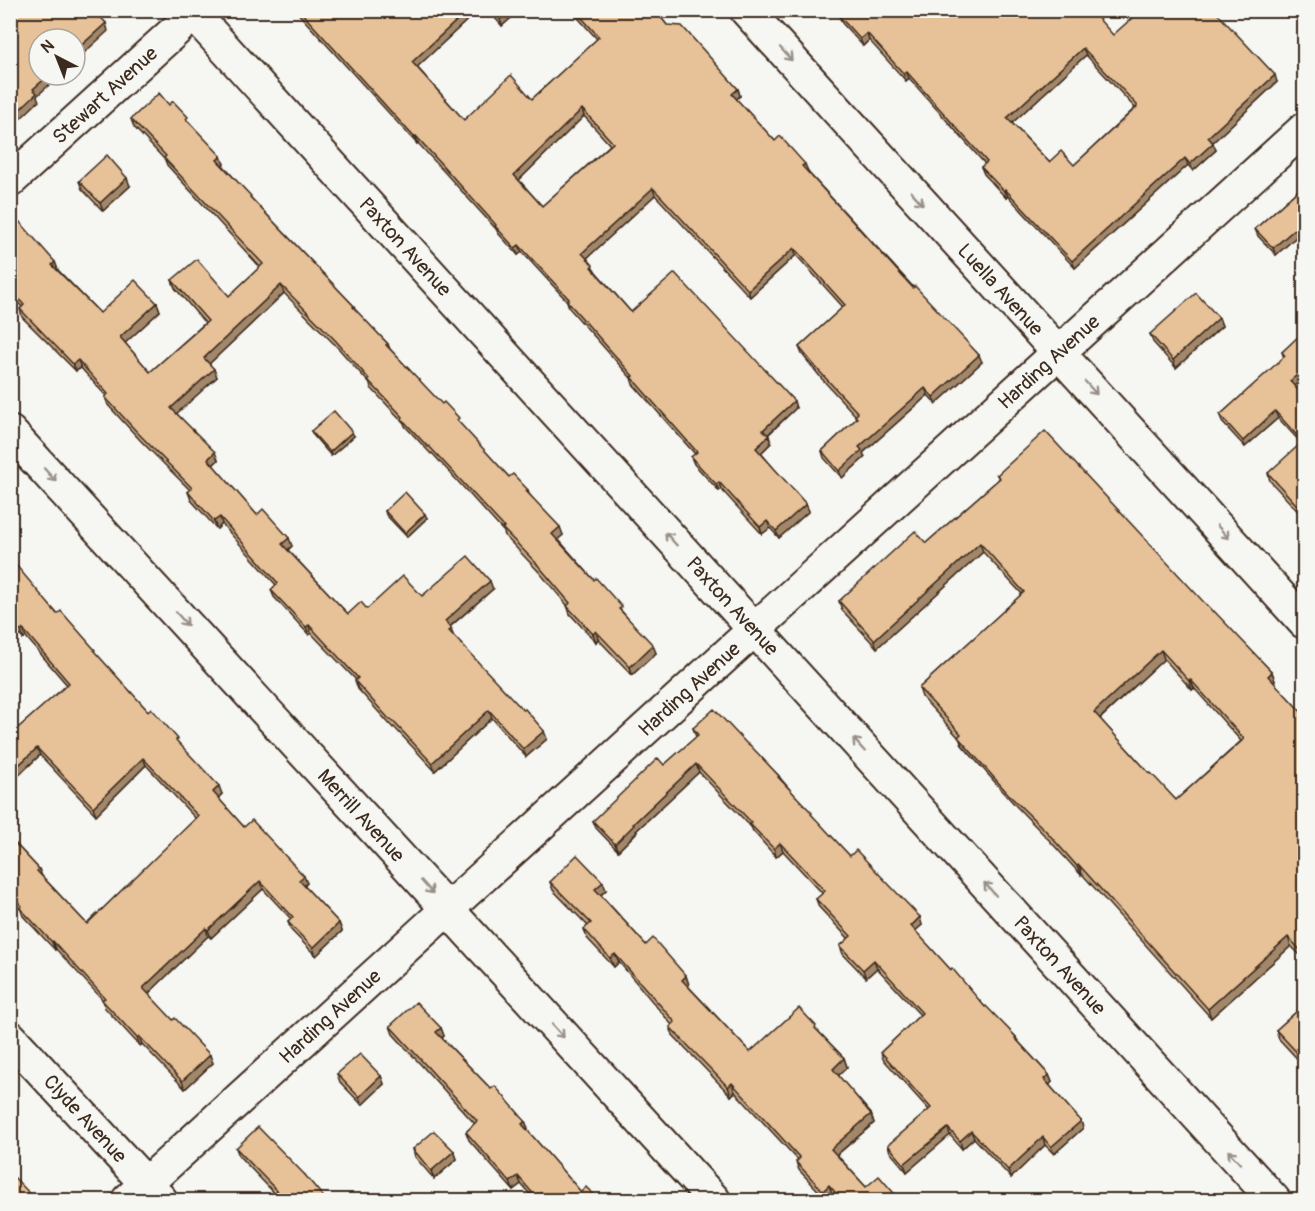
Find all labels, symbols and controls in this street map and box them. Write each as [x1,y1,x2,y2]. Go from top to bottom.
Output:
north arrow [27,27,87,87]
text: N [37,35,58,58]
street label: Stewart Avenue [47,41,163,149]
one-way arrow [779,46,793,61]
one-way arrow [910,190,924,205]
street label: Paxton Avenue [354,192,457,302]
street label: Luella Avenue [952,238,1049,341]
street label: Harding Avenue [993,309,1105,415]
one-way arrow [1084,380,1098,395]
one-way arrow [43,467,57,482]
one-way arrow [1216,524,1230,539]
one-way arrow [664,531,678,546]
street label: Paxton Avenue [681,551,784,661]
one-way arrow [175,611,189,626]
street label: Harding Avenue [633,636,746,742]
one-way arrow [852,738,866,753]
street label: Merrill Avenue [312,764,410,868]
one-way arrow [420,879,434,894]
one-way arrow [983,882,997,897]
street label: Paxton Avenue [1008,911,1111,1020]
street label: Harding Avenue [274,964,386,1069]
one-way arrow [551,1023,566,1038]
street label: Clyde Avenue [38,1069,132,1168]
one-way arrow [1227,1150,1242,1165]

